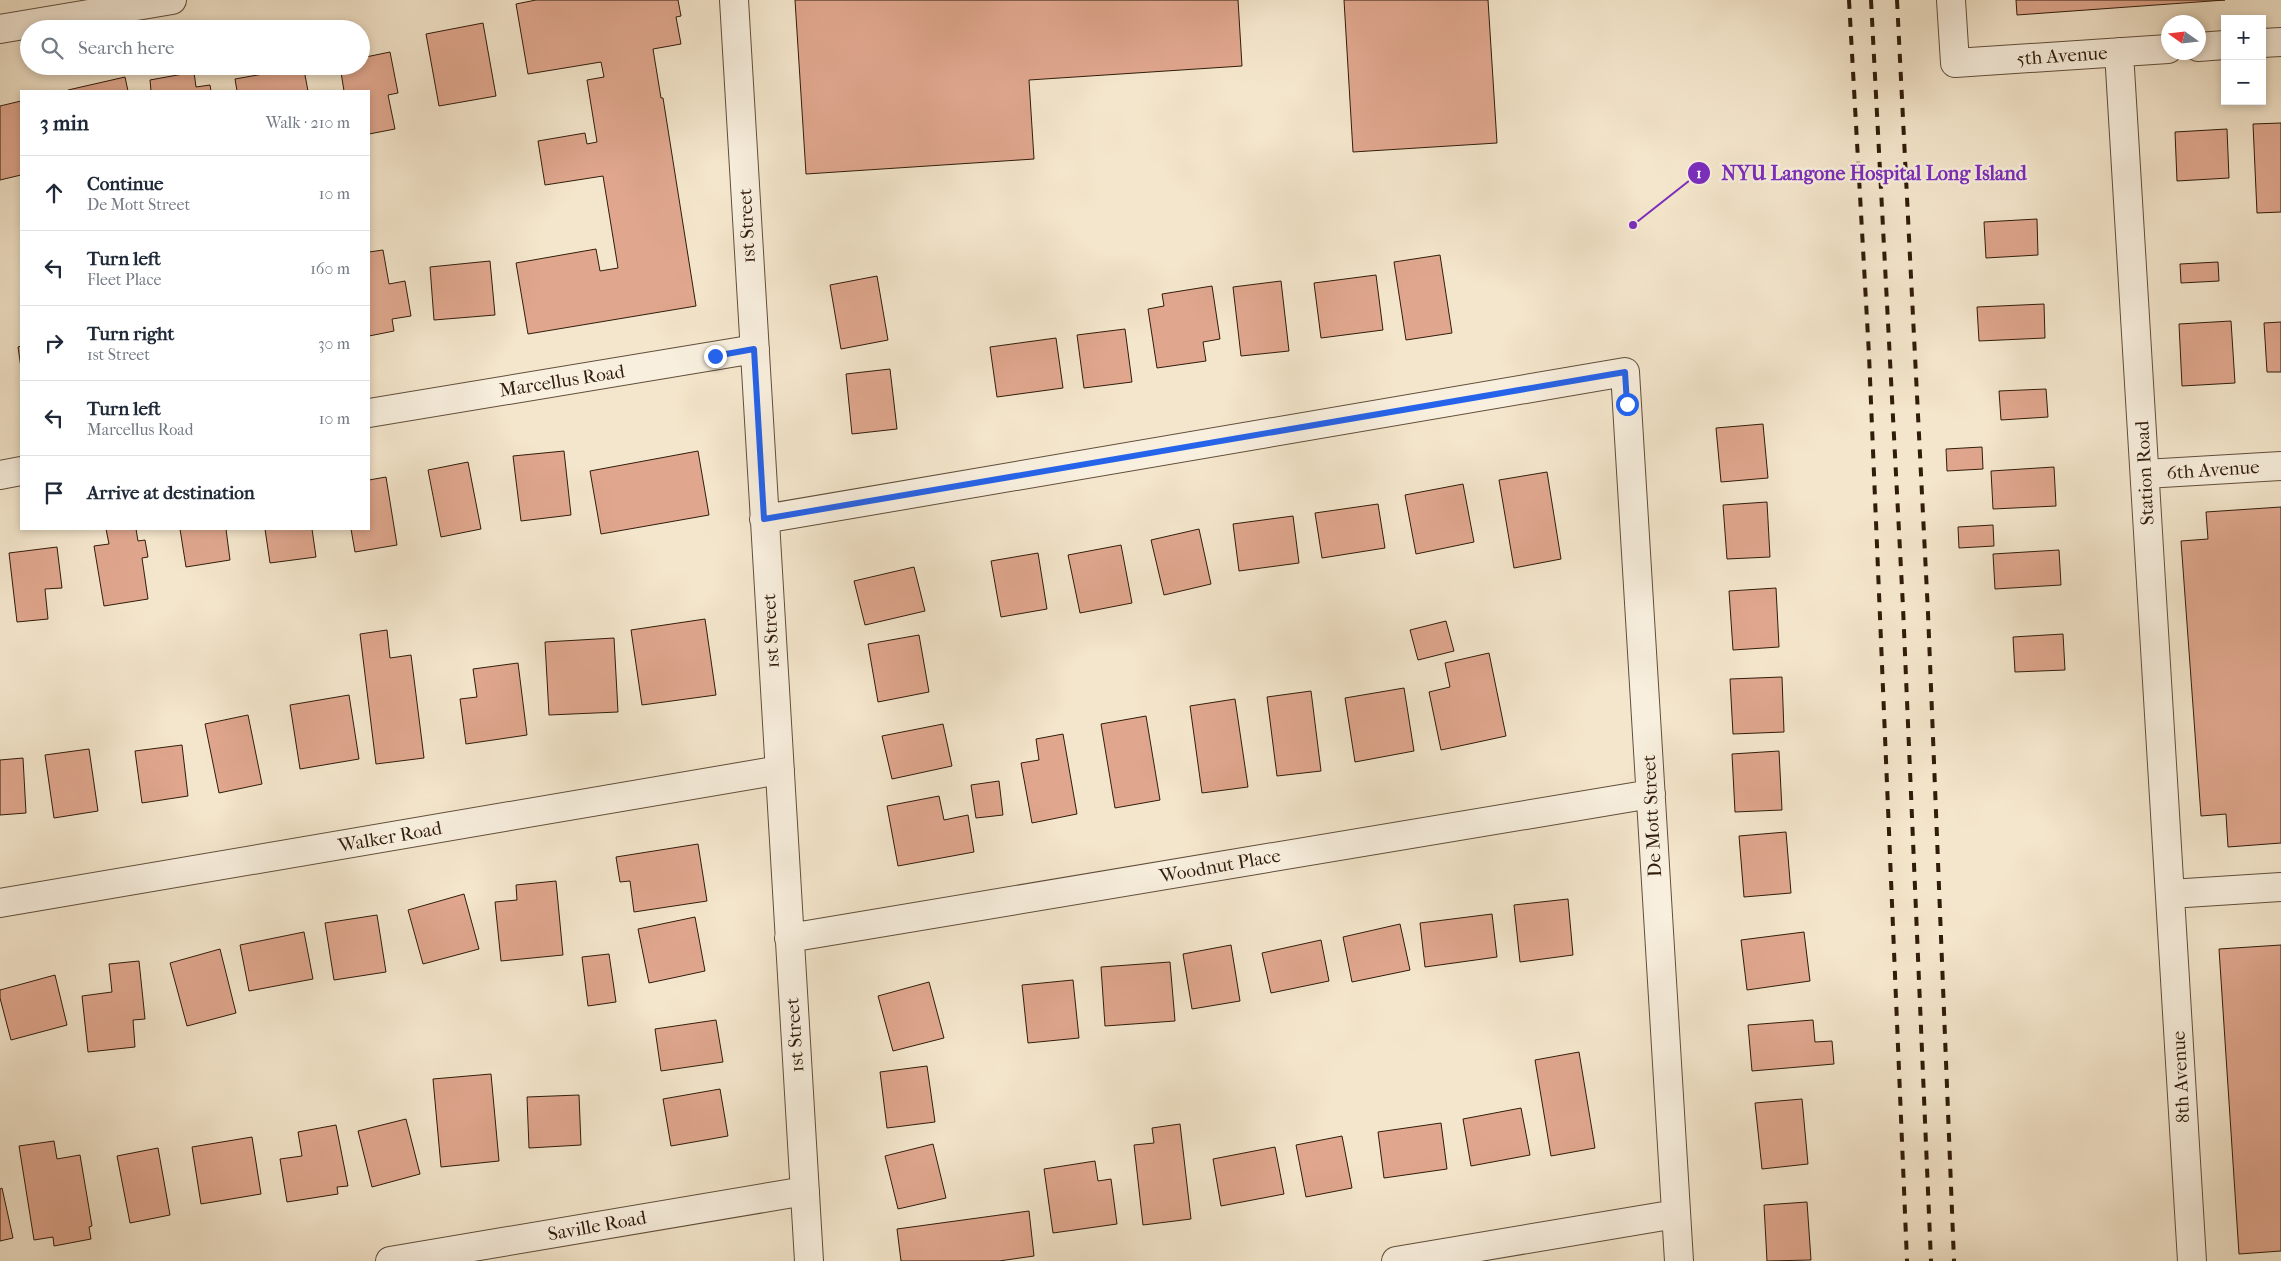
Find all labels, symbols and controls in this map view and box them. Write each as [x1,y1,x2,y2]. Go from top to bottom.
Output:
north arrow [2161,15,2206,60]
map controls [2221,15,2266,105]
button: + [2221,15,2266,60]
search box [20,20,370,75]
icon: search [38,34,66,62]
text: Search here [78,37,174,59]
street label: 5th Avenue [2016,42,2108,70]
button: − [2221,60,2266,105]
text: 3 min [40,111,89,135]
text: Walk · 210 m [266,113,350,132]
callout: NYU Langone Hospital Long Island [1687,155,2037,190]
text: NYU Langone Hospital Long Island [1721,162,2028,185]
text: 1 [1696,164,1702,182]
text: Continue [87,173,163,195]
icon: ahead [40,179,68,207]
text: 10 m [319,184,350,203]
street label: 1st Street [734,188,760,264]
text: De Mott Street [87,195,190,214]
text: Turn left [87,248,161,270]
icon: left [40,254,68,282]
text: 160 m [310,259,350,278]
text: Fleet Place [87,270,161,289]
text: Turn right [87,323,174,345]
icon: right [40,329,68,357]
text: 30 m [318,334,350,353]
text: 1st Street [87,345,150,364]
route end [704,345,727,368]
street label: Marcellus Road [498,360,627,402]
route start [1616,393,1639,416]
text: Turn left [87,398,161,420]
icon: left [40,404,68,432]
text: 10 m [319,409,350,428]
text: Marcellus Road [87,420,193,439]
street label: Station Road [2131,420,2159,526]
street label: 6th Avenue [2166,456,2260,484]
icon: arrive [40,479,68,507]
text: Arrive at destination [87,482,255,504]
street label: 1st Street [758,593,784,669]
street label: De Mott Street [1638,754,1666,878]
street label: Walker Road [336,817,444,857]
street label: Woodnut Place [1157,845,1282,888]
street label: 1st Street [781,997,809,1073]
street label: 8th Avenue [2168,1030,2194,1124]
street label: Saville Road [546,1206,649,1245]

